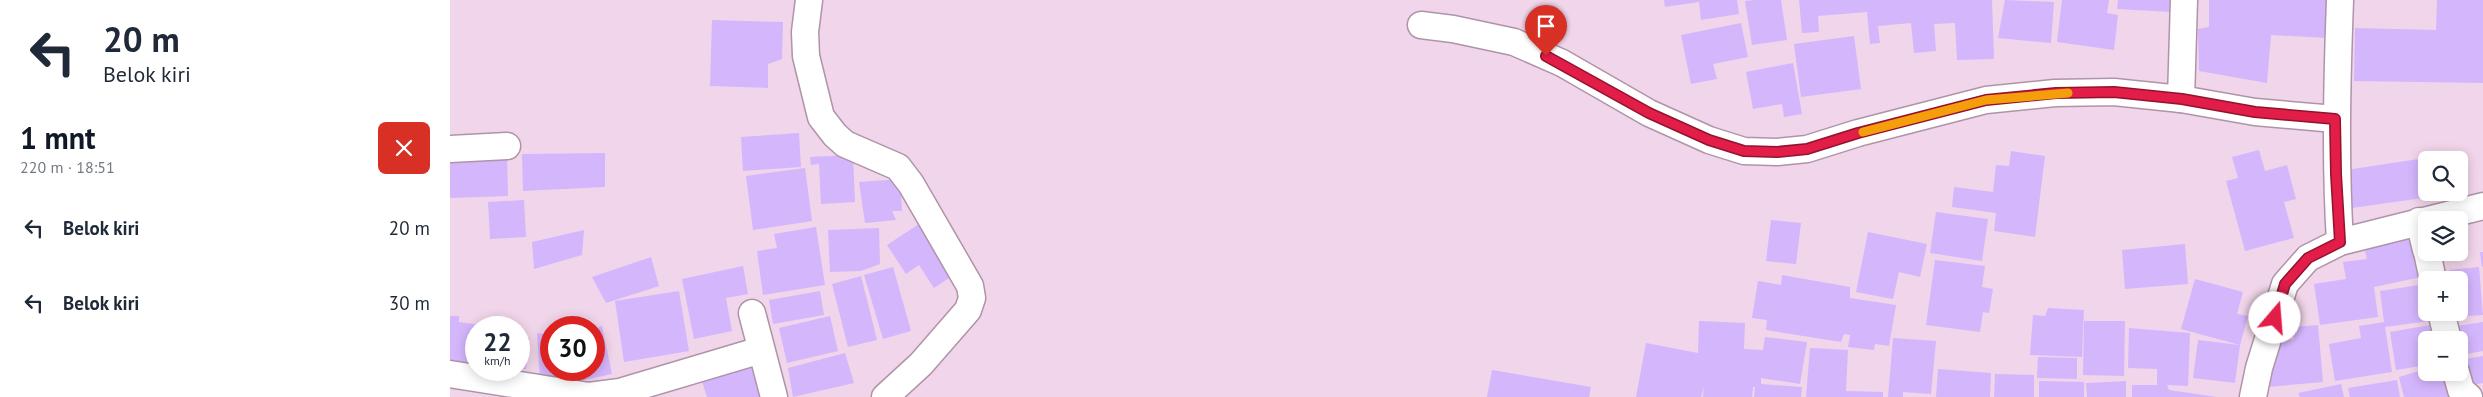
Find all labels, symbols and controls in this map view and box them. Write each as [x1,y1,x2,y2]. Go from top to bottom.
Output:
pin [1525,5,1567,56]
icon: arrive [1532,12,1560,40]
text: 20 m [103,16,180,62]
icon: left [20,20,85,85]
text: Belok kiri [103,60,191,88]
text: 1 mnt [20,118,96,157]
button: close [378,122,430,174]
map controls [2418,151,2468,381]
button: search [2418,151,2468,201]
text: 220 m · 18:51 [20,157,115,177]
button: layers [2418,211,2468,261]
icon: left [20,214,48,242]
text: Belok kiri [63,216,139,240]
text: 20 m [389,216,430,240]
button: + [2418,271,2468,321]
icon: left [20,289,48,317]
text: Belok kiri [63,291,139,315]
text: 30 m [389,291,430,315]
position arrow [2248,291,2300,343]
speed limit sign: 30 [540,316,605,381]
text: 22 [483,326,512,358]
button: − [2418,331,2468,381]
text: km/h [484,353,511,368]

